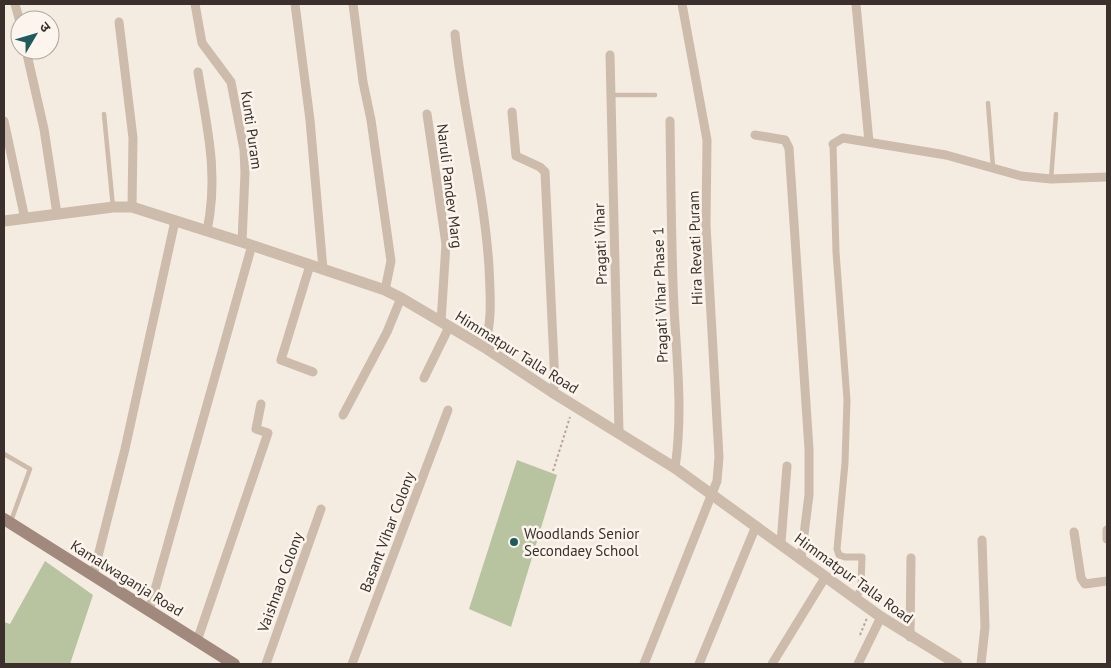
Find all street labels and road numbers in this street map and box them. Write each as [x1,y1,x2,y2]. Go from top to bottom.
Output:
street label: Kunti Puram [237,90,267,170]
street label: Naruli Pandev Marg [433,123,467,249]
street label: Hira Revati Puram [684,190,706,306]
street label: Pragati Vihar [589,203,611,285]
street label: Pragati Vihar Phase 1 [648,227,672,363]
street label: Himmatpur Talla Road [452,306,582,398]
street label: Basant Vihar Colony [355,469,419,595]
street label: Vaishnao Colony [253,529,307,636]
street label: Himmatpur Talla Road [791,529,917,627]
street label: Kamalwaganja Road [67,536,187,620]

